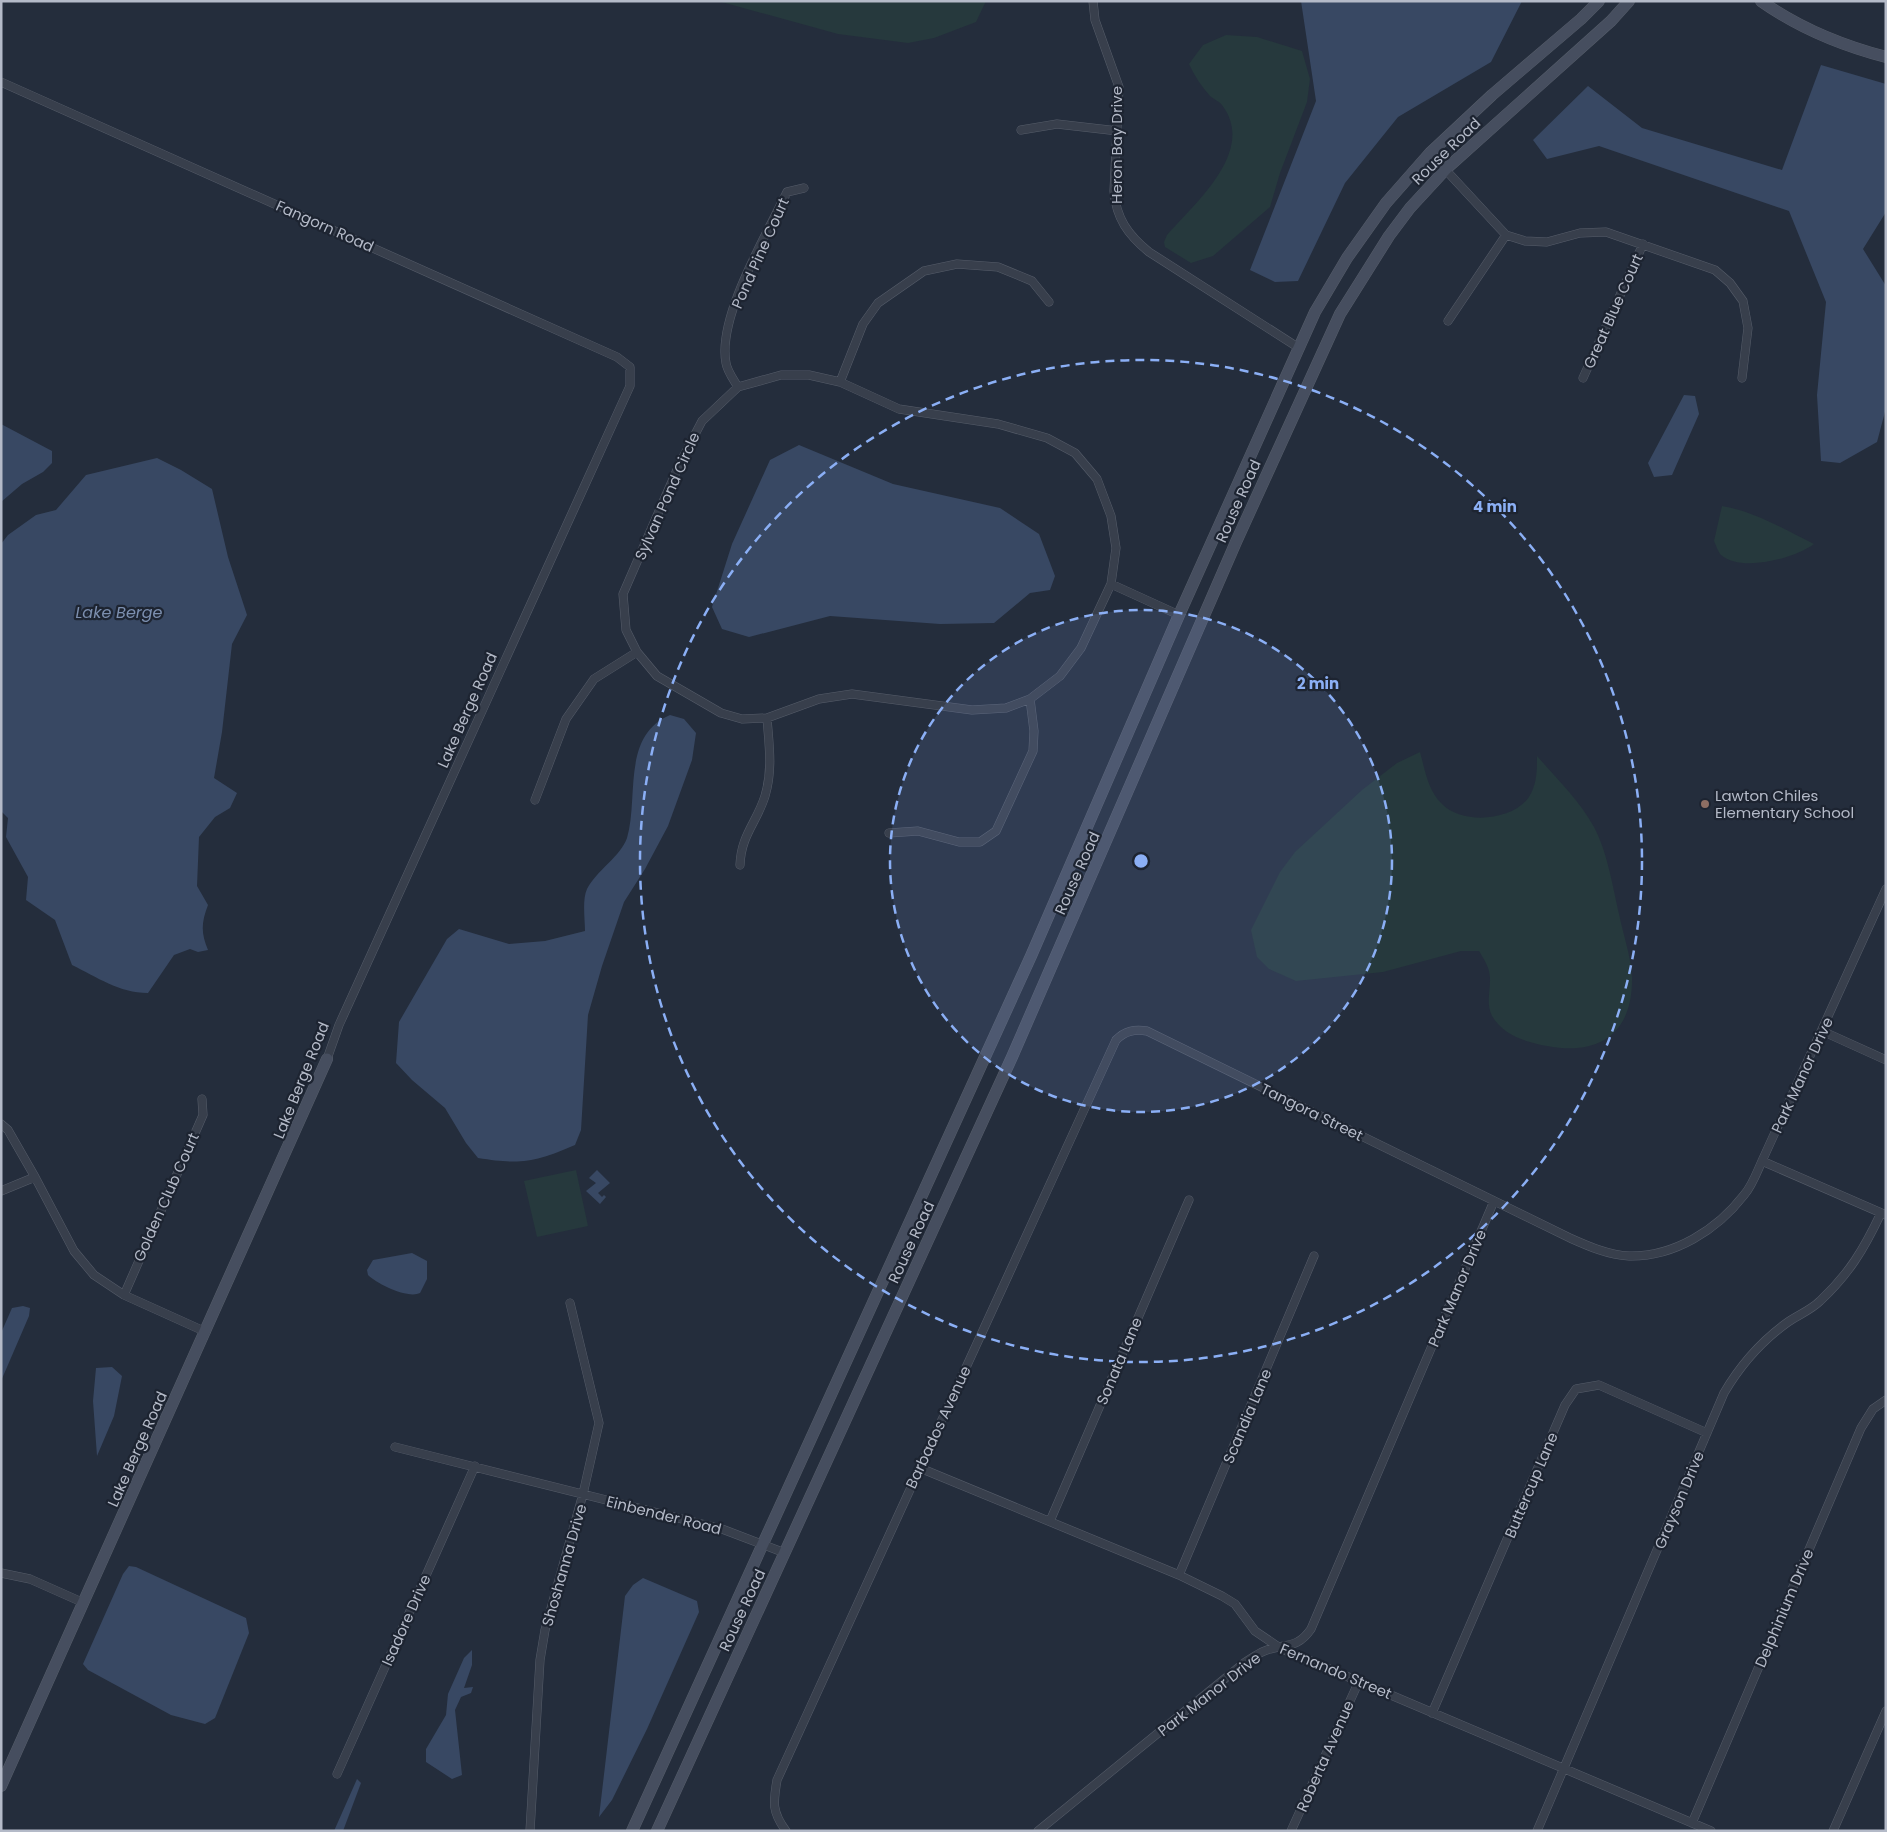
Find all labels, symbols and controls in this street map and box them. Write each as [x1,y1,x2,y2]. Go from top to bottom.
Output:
street label: Heron Bay Drive [1106,86,1127,204]
street label: Rouse Road [1407,113,1485,189]
street label: Pond Pine Court [726,194,794,312]
street label: Fangorn Road [273,195,377,257]
street label: Great Blue Court [1578,250,1648,372]
street label: Sylvan Pond Circle [629,429,705,563]
street label: Rouse Road [1210,456,1266,546]
text: 4 min [1473,496,1517,517]
water label: Lake Berge [75,601,163,624]
street label: Lake Berge Road [432,649,502,771]
text: 2 min [1297,673,1339,694]
place label: Lawton Chiles Elementary School [1715,785,1854,823]
marker: Lawton Chiles Elementary School [1699,798,1711,810]
street label: Rouse Road [1049,828,1105,918]
centre of rings [1132,852,1150,870]
street label: Park Manor Drive [1766,1014,1838,1136]
street label: Lake Berge Road [268,1018,334,1142]
street label: Tangora Street [1257,1078,1367,1146]
street label: Golden Club Court [128,1129,204,1265]
street label: Rouse Road [883,1197,939,1287]
street label: Park Manor Drive [1423,1226,1491,1350]
street label: Sonata Lane [1091,1314,1147,1408]
street label: Barbados Avenue [900,1362,976,1492]
street label: Scandia Lane [1218,1365,1276,1467]
street label: Lake Berge Road [102,1388,172,1510]
street label: Buttercup Lane [1499,1429,1563,1541]
street label: Grayson Drive [1649,1448,1709,1552]
street label: Einbender Road [604,1491,724,1539]
street label: Shoshanna Drive [536,1501,592,1629]
street label: Delphinium Drive [1750,1545,1818,1671]
street label: Rouse Road [714,1565,770,1655]
street label: Isadore Drive [376,1571,436,1669]
street label: Fernando Street [1277,1638,1395,1704]
street label: Park Manor Drive [1153,1647,1265,1741]
street label: Roberta Avenue [1291,1697,1359,1815]

